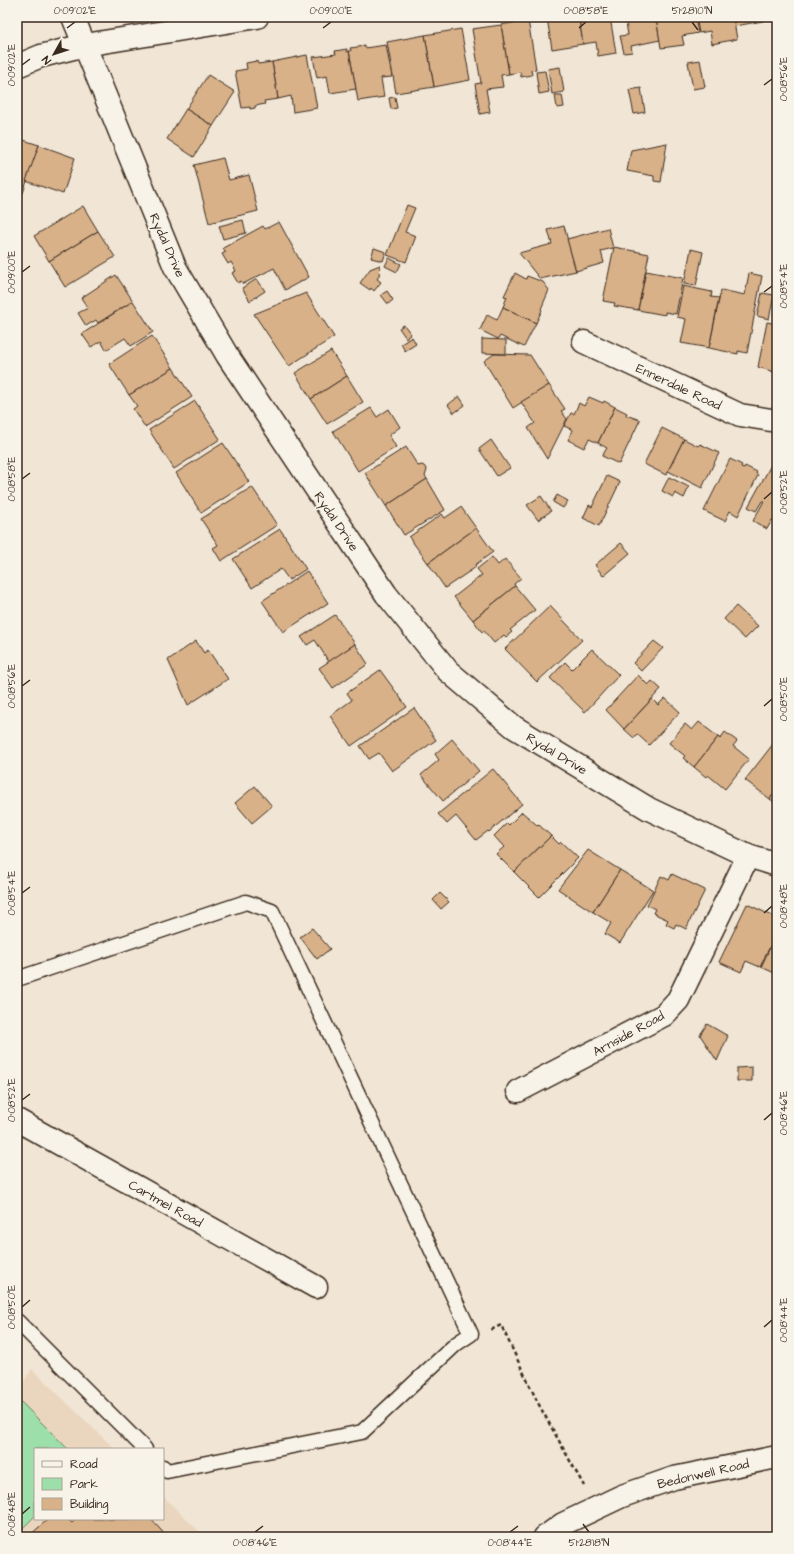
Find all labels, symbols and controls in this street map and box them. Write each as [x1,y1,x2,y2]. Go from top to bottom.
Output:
text: 0°09'02"E [54,4,96,18]
text: 0°09'00"E [309,4,353,18]
text: 0°08'58"E [564,4,608,18]
text: 51°28'10"N [672,4,712,18]
north arrow [34,34,74,74]
text: 0°09'02"E [5,44,19,86]
text: N [39,53,55,67]
text: 0°08'56"E [777,57,791,101]
street label: Rydal Drive [144,211,189,281]
text: 0°09'00"E [5,250,19,294]
text: 0°08'54"E [777,263,791,309]
street label: Ennerdale Road [633,359,725,415]
text: 0°08'58"E [5,457,19,501]
text: 0°08'52"E [777,470,791,514]
street label: Rydal Drive [309,488,363,555]
text: 0°08'56"E [5,664,19,708]
text: 0°08'50"E [777,677,791,721]
street label: Rydal Drive [522,729,590,780]
text: 0°08'54"E [5,870,19,916]
text: 0°08'48"E [777,884,791,928]
street label: Arnside Road [589,1007,668,1061]
text: 0°08'52"E [5,1078,19,1122]
text: 0°08'46"E [777,1091,791,1135]
street label: Cartmel Road [125,1176,206,1232]
text: 0°08'50"E [5,1285,19,1329]
text: 0°08'44"E [777,1298,791,1342]
legend [34,1448,164,1520]
street label: Bedonwell Road [656,1455,751,1493]
text: Road [70,1456,98,1473]
text: Park [70,1476,98,1493]
text: 0°08'48"E [5,1492,19,1536]
text: Building [70,1496,108,1514]
text: 0°08'46"E [233,1536,277,1550]
text: 0°08'44"E [488,1536,532,1550]
text: 51°28'18"N [569,1536,609,1550]

